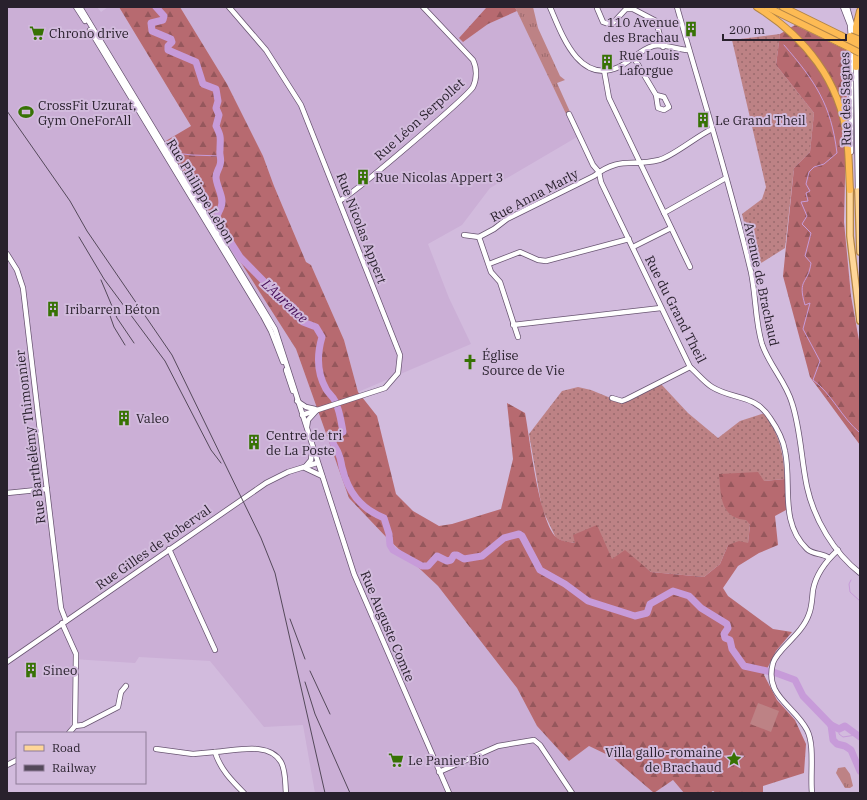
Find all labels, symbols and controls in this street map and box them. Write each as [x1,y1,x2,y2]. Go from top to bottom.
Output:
place label: 110 Avenue des Brachau [603,14,679,46]
scale bar [723,16,846,42]
building icon: 110 Avenue des Brachau [682,20,700,38]
text: 200 m [729,22,765,37]
supermarket icon: Chrono drive [28,24,46,42]
place label: Chrono drive [49,25,129,42]
place label: Rue Louis Laforgue [619,47,679,79]
street label: Rue des Sagnes [836,52,855,146]
building icon: Rue Louis Laforgue [598,53,616,71]
street label: Rue Léon Serpollet [371,74,468,164]
place label: CrossFit Uzurat, Gym OneForAll [38,97,136,129]
sports icon: CrossFit Uzurat, Gym OneForAll [17,103,35,121]
building icon: Le Grand Theil [694,111,712,129]
place label: Le Grand Theil [715,112,806,129]
street label: Rue Philippe Lebon [163,136,239,247]
street label: Rue Anna Marly [487,165,581,226]
building icon: Rue Nicolas Appert 3 [354,168,372,186]
place label: Rue Nicolas Appert 3 [375,169,503,186]
street label: Rue Nicolas Appert [333,170,391,286]
street label: Avenue de Brachaud [740,221,783,348]
street label: Rue du Grand Theil [641,252,710,366]
water label: L'Aurence [257,274,313,328]
building icon: Iribarren Béton [44,300,62,318]
place label: Iribarren Béton [65,301,160,318]
place label: Église Source de Vie [482,347,565,379]
street label: Rue Barthélémy Thimonnier [11,349,50,525]
church icon: Église Source de Vie [461,353,479,371]
building icon: Valeo [115,409,133,427]
place label: Valeo [136,410,169,427]
place label: Centre de tri de La Poste [266,427,342,459]
building icon: Centre de tri de La Poste [245,433,263,451]
street label: Rue Gilles de Roberval [92,501,214,594]
street label: Rue Auguste Comte [356,568,419,684]
building icon: Sineo [22,661,40,679]
place label: Sineo [43,662,77,679]
legend [16,732,146,784]
text: Road [52,740,81,755]
place label: Villa gallo-romaine de Brachaud [605,744,722,776]
place icon: Villa gallo-romaine de Brachaud [725,750,743,768]
supermarket icon: Le Panier Bio [387,751,405,769]
place label: Le Panier Bio [408,752,489,769]
text: Railway [52,760,97,775]

